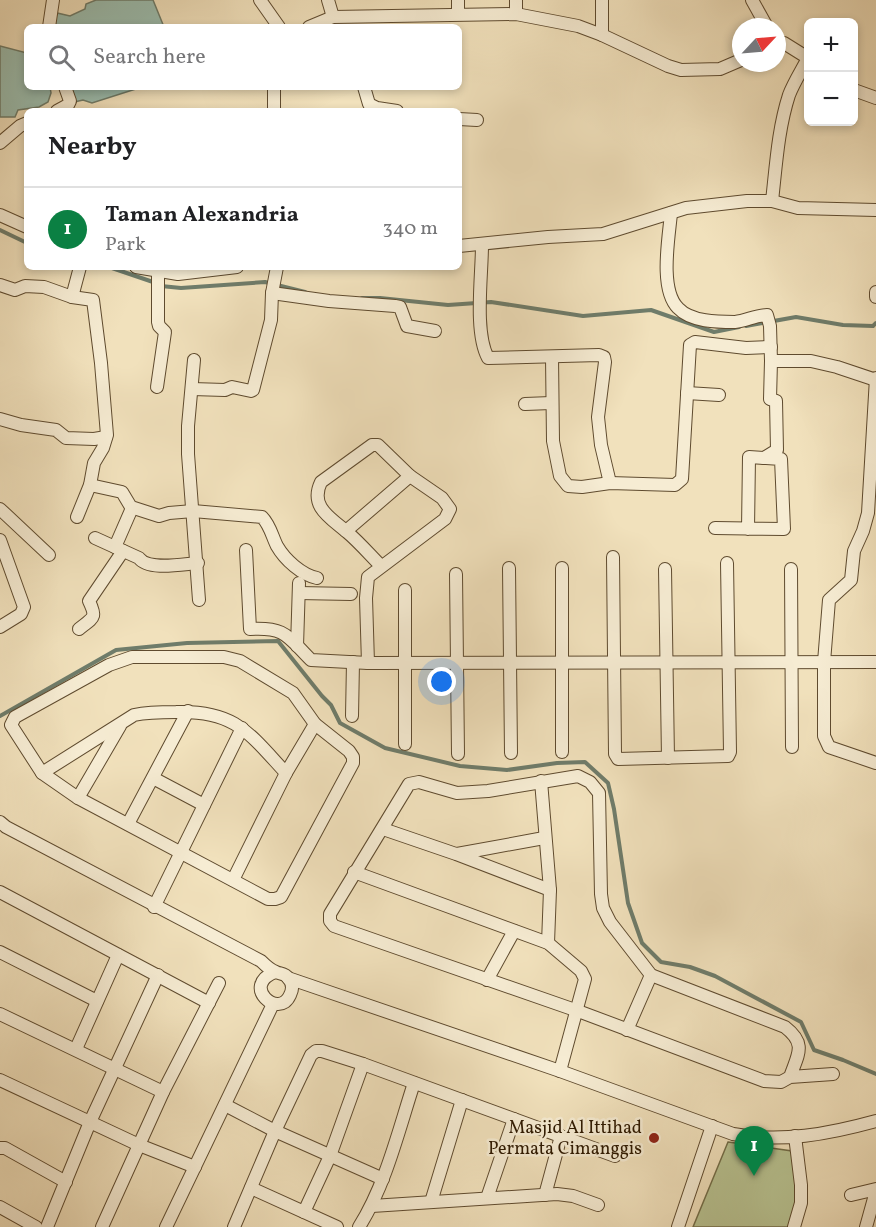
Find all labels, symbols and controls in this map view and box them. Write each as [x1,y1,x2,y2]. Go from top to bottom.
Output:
north arrow [732,18,786,72]
map controls [804,18,858,126]
button: + [804,18,858,72]
search box [24,24,462,90]
icon: search [45,41,78,74]
text: Search here [93,42,206,73]
button: − [804,72,858,126]
text: Nearby [48,129,137,165]
text: Taman Alexandria [105,200,299,231]
text: 1 [63,215,72,243]
text: 340 m [382,215,438,243]
text: Park [105,231,146,259]
your location [427,667,456,696]
place label: Masjid Al Ittihad Permata Cimanggis [488,1116,642,1162]
pin: 1 [734,1126,774,1176]
marker: Masjid Al Ittihad Permata Cimanggis [647,1131,661,1145]

